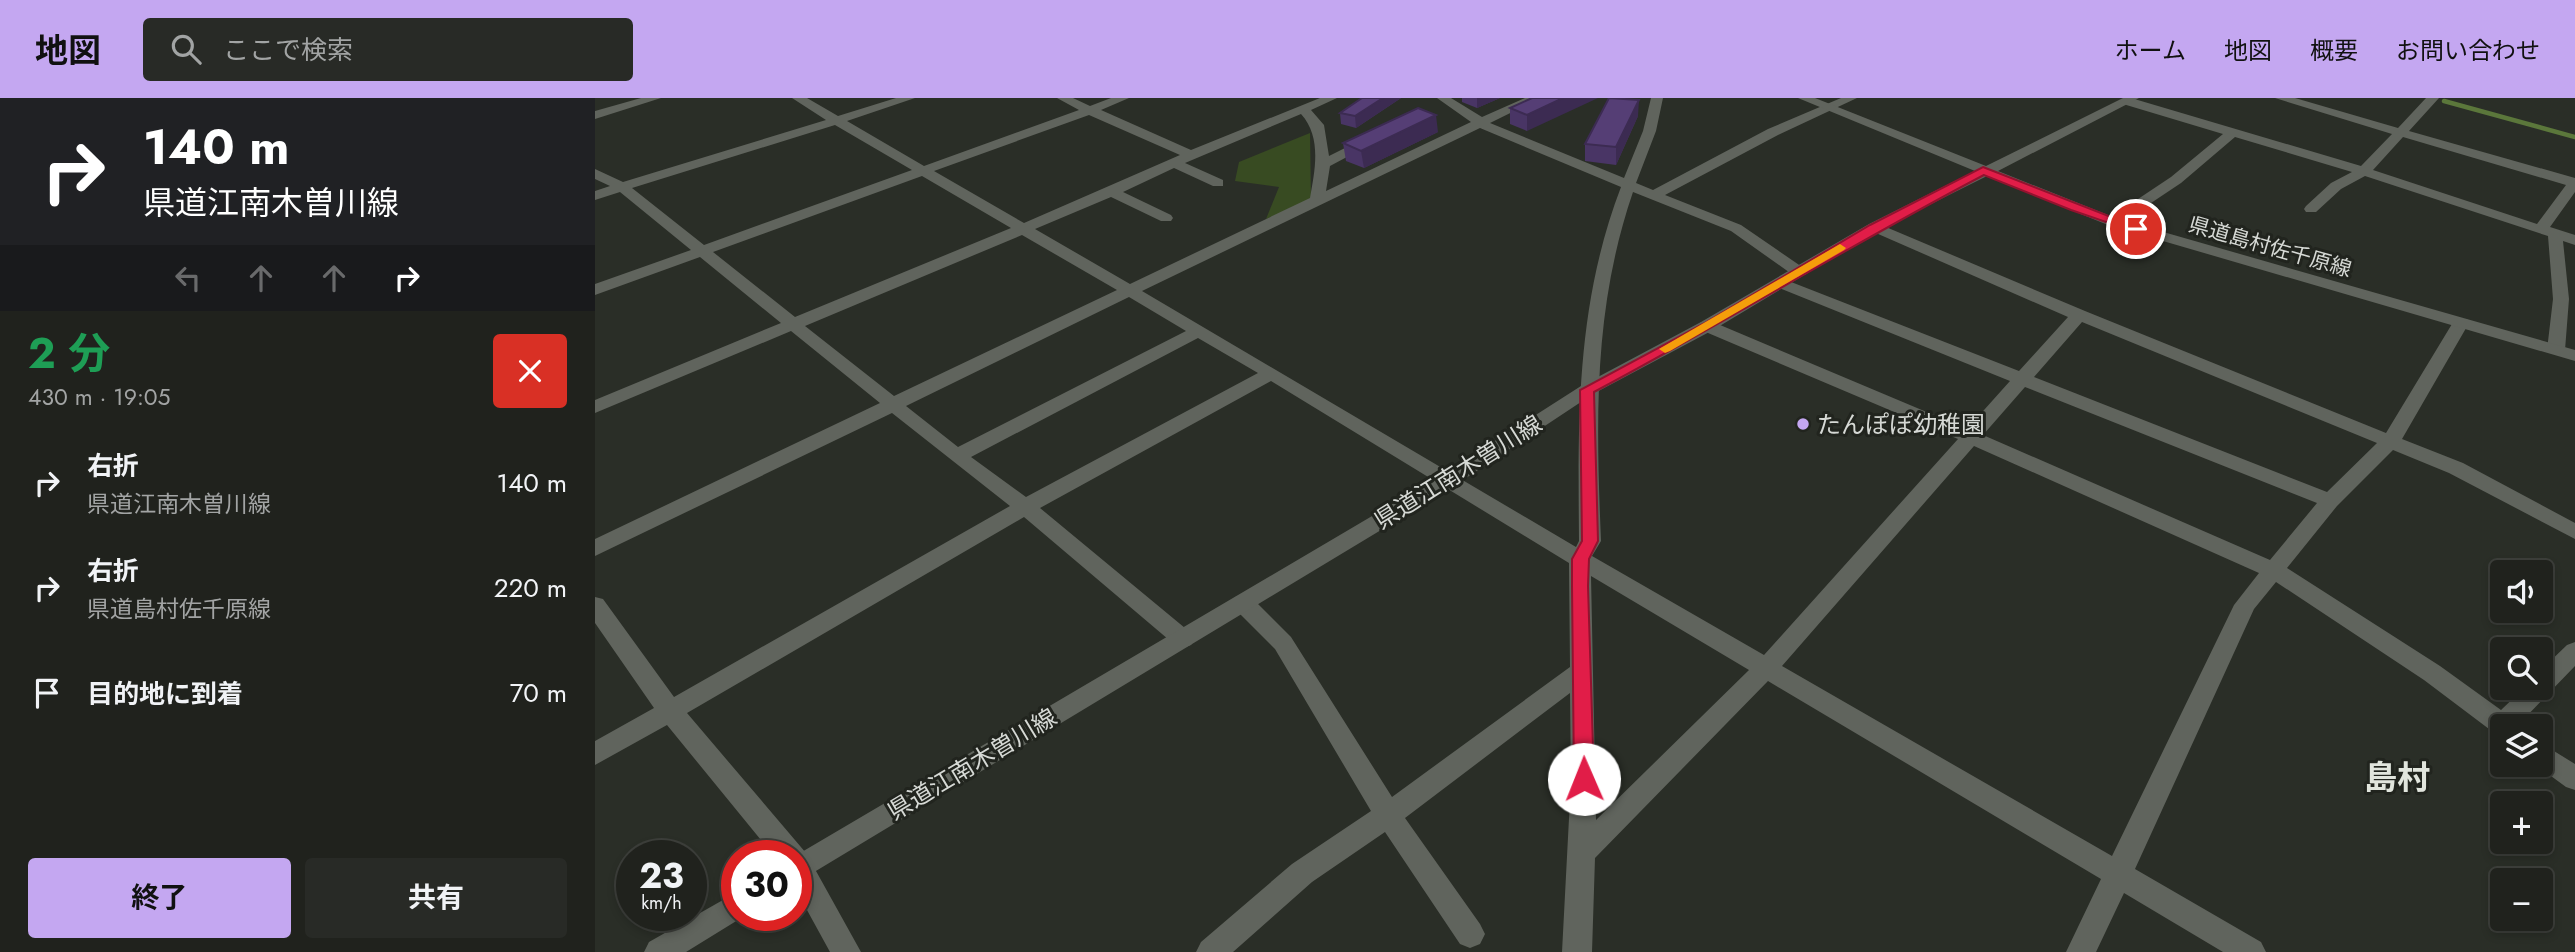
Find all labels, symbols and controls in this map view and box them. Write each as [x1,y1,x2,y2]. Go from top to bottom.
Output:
search box [143,18,633,81]
text: 地図 [35,27,101,74]
icon: search [167,30,205,68]
text: ここで検索 [223,31,353,69]
text: ホーム [2115,33,2186,68]
text: 地図 [2224,33,2272,68]
text: 概要 [2310,33,2358,68]
text: お問い合わせ [2396,33,2540,68]
text: 140 m [143,112,289,182]
icon: right [28,126,119,217]
text: 県道江南木曽川線 [143,180,399,226]
pin [2106,199,2166,259]
street label: 県道島村佐千原線 [2185,209,2355,285]
icon: arrive [2117,210,2155,248]
icon: left [169,259,207,297]
icon: ahead [242,259,280,297]
icon: ahead [315,259,353,297]
icon: right [388,259,426,297]
text: 2 分 [28,323,110,384]
button: close [493,334,567,408]
text: 430 m · 19:05 [28,380,171,414]
street label: 県道江南木曽川線 [1367,406,1549,538]
place label: たんぽぽ幼稚園 [1817,407,1985,442]
marker: たんぽぽ幼稚園 [1795,416,1811,432]
text: 右折 [87,447,139,485]
icon: right [28,464,66,502]
text: 140 m [496,464,567,502]
text: 県道江南木曽川線 [87,487,271,521]
text: 右折 [87,552,139,590]
map controls [2490,560,2553,931]
button: sound [2490,560,2553,623]
icon: right [28,569,66,607]
text: 220 m [494,569,567,607]
text: 県道島村佐千原線 [87,592,271,626]
button: search [2490,637,2553,700]
icon: arrive [28,674,66,712]
text: 70 m [510,674,567,712]
text: 目的地に到着 [87,675,243,713]
street label: 県道江南木曽川線 [881,700,1063,828]
button: layers [2490,714,2553,777]
position arrow [1547,742,1621,816]
district label: 島村 [2364,754,2430,801]
button: + [2490,791,2553,854]
speed limit sign: 30 [721,840,812,931]
text: 23 [639,851,684,901]
button: 終了 [28,858,291,938]
button: 共有 [305,858,567,938]
button: − [2490,868,2553,931]
text: km/h [641,890,682,916]

